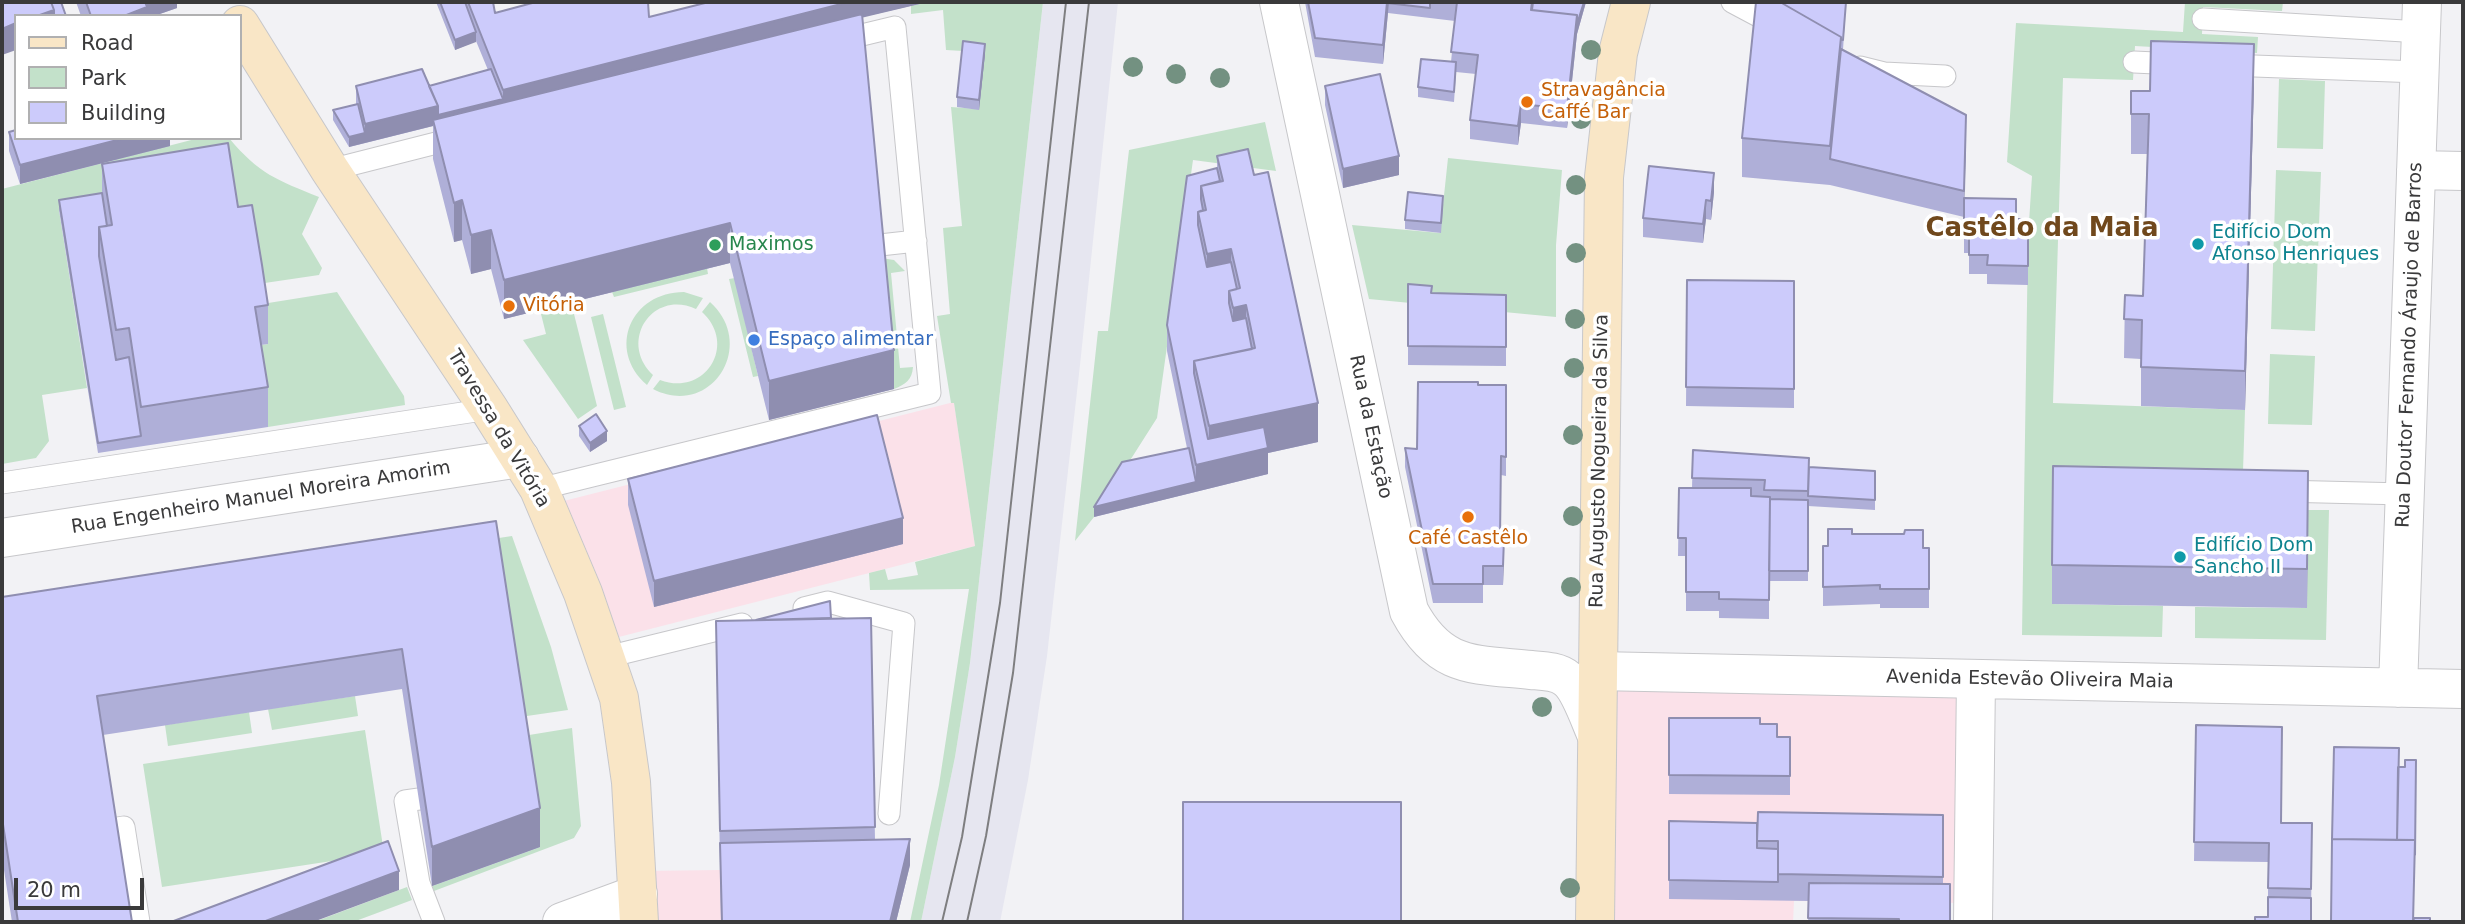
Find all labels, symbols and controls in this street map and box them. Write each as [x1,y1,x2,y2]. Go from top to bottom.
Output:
legend [14,14,242,140]
text: Road [81,31,134,55]
text: Park [81,66,126,90]
place label: Stravagância Caffé Bar [1541,80,1666,124]
marker: Stravagância Caffé Bar [1519,94,1535,110]
text: Building [81,101,166,125]
street label: Rua Doutor Fernando Áraujo de Barros [2392,162,2428,528]
district label: Castêlo da Maia [1925,213,2159,245]
place label: Edifício Dom Afonso Henriques [2212,222,2379,266]
place label: Maximos [729,234,814,256]
marker: Edifício Dom Afonso Henriques [2190,236,2206,252]
marker: Maximos [707,237,723,253]
place label: Vitória [523,295,585,317]
marker: Vitória [501,298,517,314]
street label: Rua Augusto Nogueira da Silva [1586,314,1614,608]
place label: Espaço alimentar [768,329,933,351]
marker: Espaço alimentar [746,332,762,348]
street label: Travessa da Vitória [442,346,554,512]
street label: Rua da Estação [1344,353,1396,501]
street label: Rua Engenheiro Manuel Moreira Amorim [70,457,452,539]
marker: Café Castêlo [1460,509,1476,525]
place label: Café Castêlo [1408,528,1528,550]
place label: Edifício Dom Sancho II [2194,535,2313,579]
marker: Edifício Dom Sancho II [2172,549,2188,565]
street label: Avenida Estevão Oliveira Maia [1886,666,2174,694]
scale bar [18,864,147,908]
text: 20 m [27,878,81,902]

